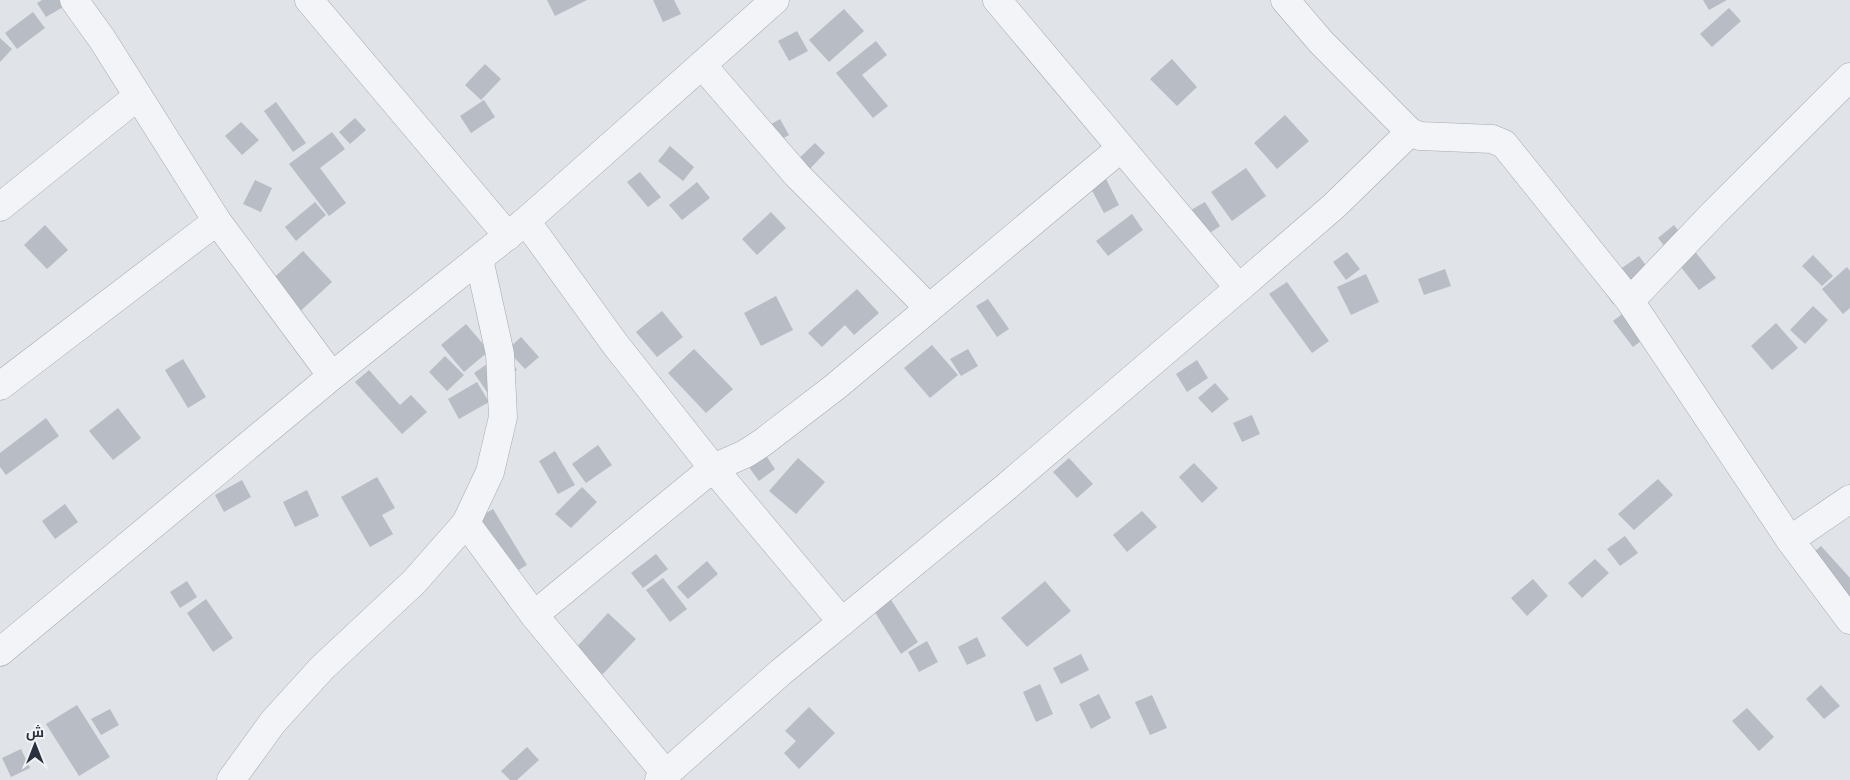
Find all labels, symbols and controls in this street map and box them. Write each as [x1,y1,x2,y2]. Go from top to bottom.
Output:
north arrow [10,720,60,770]
text: ش [26,723,44,741]

